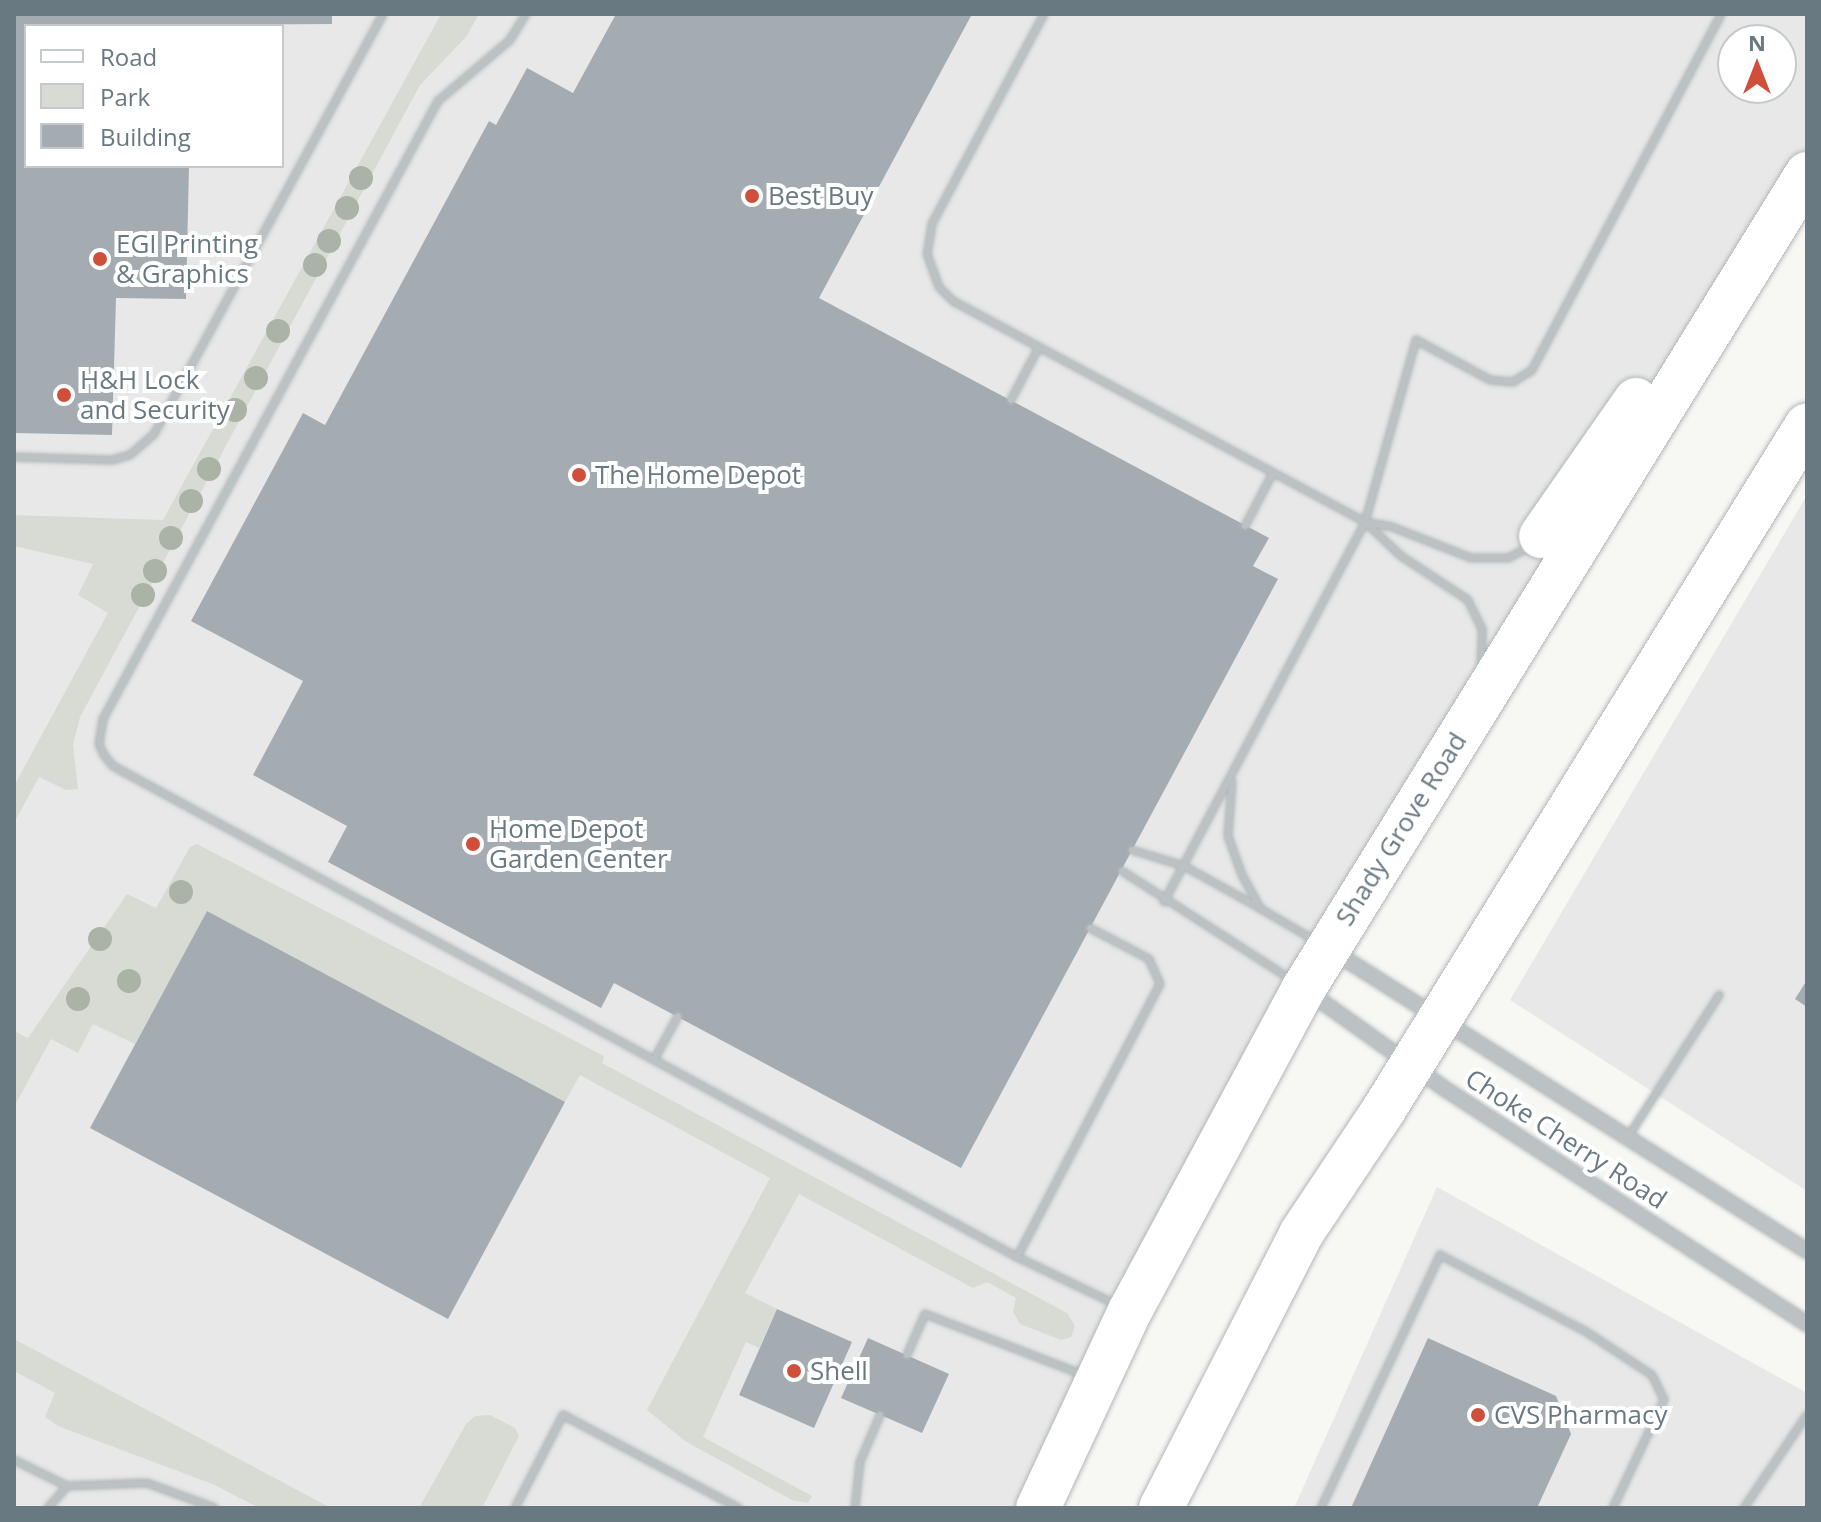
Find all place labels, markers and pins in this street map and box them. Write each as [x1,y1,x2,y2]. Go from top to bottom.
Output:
place label: Best Buy [768,180,874,212]
marker: Best Buy [743,187,761,205]
place label: EGI Printing & Graphics [116,228,258,290]
marker: EGI Printing & Graphics [91,250,109,268]
place label: H&H Lock and Security [80,364,230,426]
marker: H&H Lock and Security [55,386,73,404]
place label: The Home Depot [595,459,801,491]
marker: The Home Depot [570,466,588,484]
place label: Home Depot Garden Center [489,813,668,874]
marker: Home Depot Garden Center [464,835,482,853]
place label: Shell [810,1355,868,1387]
marker: Shell [785,1362,803,1380]
place label: CVS Pharmacy [1494,1399,1668,1431]
marker: CVS Pharmacy [1469,1406,1487,1424]

